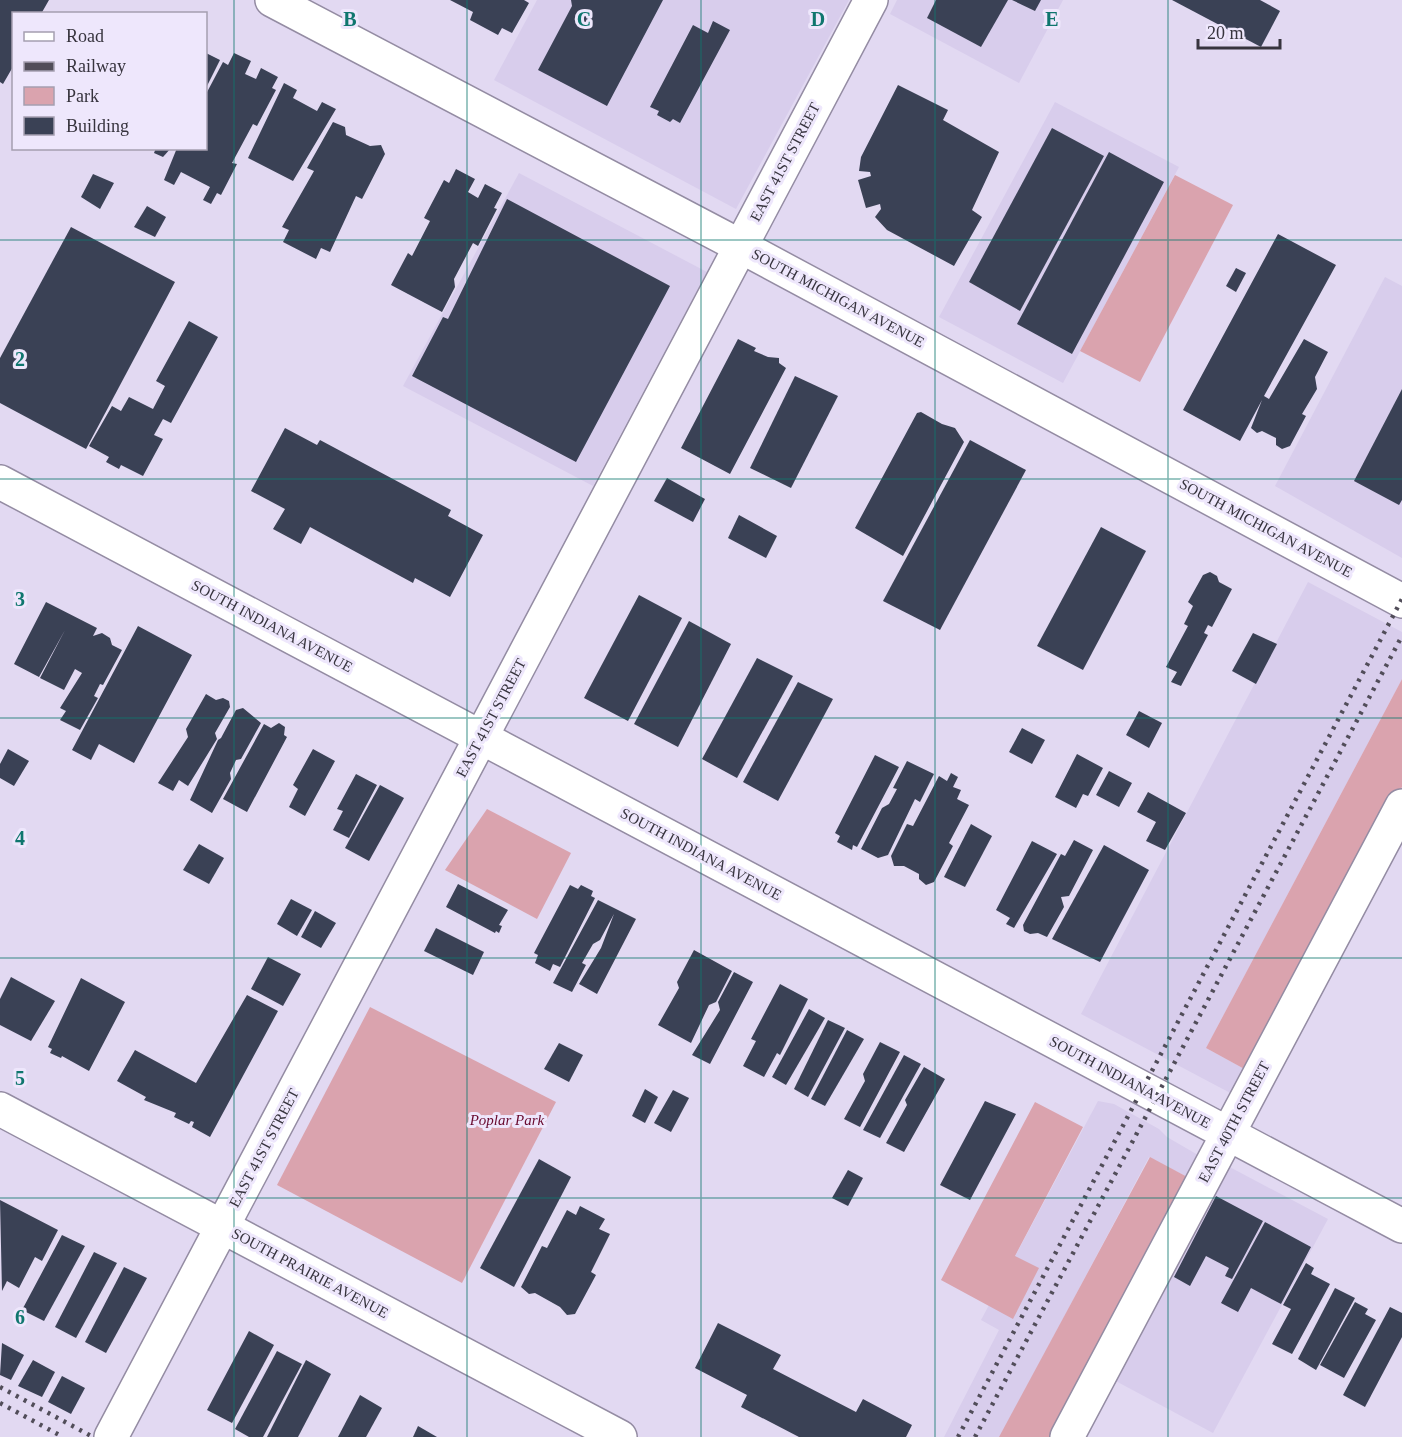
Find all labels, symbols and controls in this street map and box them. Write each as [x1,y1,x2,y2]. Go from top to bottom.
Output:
text: B [343,8,357,30]
text: C [577,8,591,30]
text: D [811,8,825,30]
text: E [1045,8,1059,30]
legend [12,12,207,150]
scale bar [1198,12,1280,50]
text: 20 m [1207,23,1244,43]
text: Road [66,26,104,46]
text: Railway [66,56,126,76]
text: Park [66,86,99,106]
street label: EAST 41ST STREET [747,100,823,224]
text: Building [66,116,129,136]
street label: SOUTH MICHIGAN AVENUE [749,246,927,350]
text: 2 [15,348,25,370]
street label: SOUTH MICHIGAN AVENUE [1177,476,1355,580]
street label: SOUTH INDIANA AVENUE [189,577,355,675]
text: 3 [15,588,25,610]
street label: EAST 41ST STREET [453,656,529,780]
street label: SOUTH INDIANA AVENUE [618,805,784,903]
text: 4 [15,827,25,849]
street label: SOUTH INDIANA AVENUE [1047,1033,1213,1131]
street label: EAST 40TH STREET [1195,1059,1273,1185]
text: 5 [15,1067,25,1089]
street label: EAST 41ST STREET [226,1086,302,1210]
park label: Poplar Park [469,1112,545,1128]
street label: SOUTH PRAIRIE AVENUE [229,1225,391,1321]
text: 6 [15,1306,25,1328]

